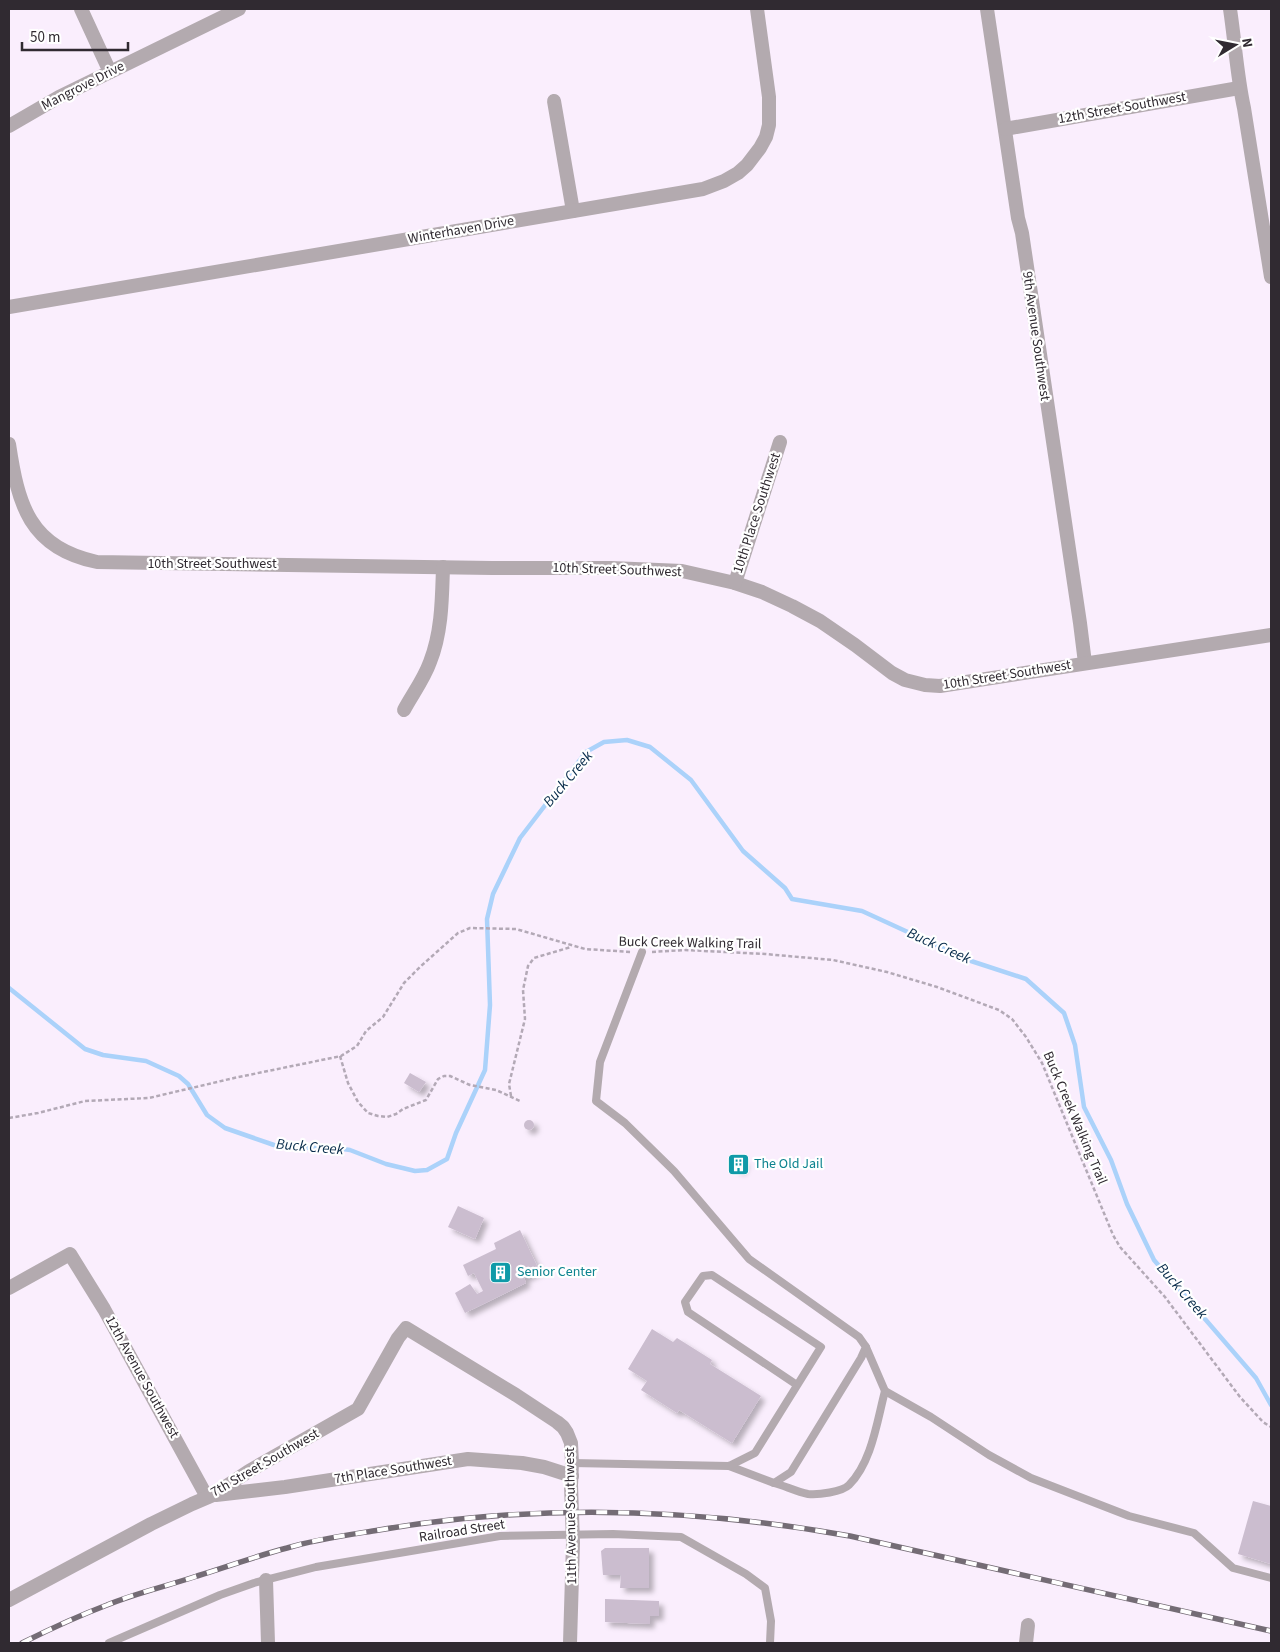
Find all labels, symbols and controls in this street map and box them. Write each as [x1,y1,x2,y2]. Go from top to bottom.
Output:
scale bar [22,20,129,52]
north arrow [1210,20,1260,70]
text: 50 m [30,27,60,48]
text: N [1236,37,1257,49]
street label: Mangrove Drive [38,56,128,116]
street label: 12th Street Southwest [1057,87,1188,129]
street label: Winterhaven Drive [406,211,516,249]
street label: 9th Avenue Southwest [1017,270,1055,402]
street label: 10th Place Southwest [728,450,786,576]
street label: 10th Street Southwest [147,554,277,574]
street label: 10th Street Southwest [552,558,682,582]
street label: 10th Street Southwest [942,655,1073,695]
water label: Buck Creek [538,746,598,812]
water label: Buck Creek [904,923,975,970]
street label: Buck Creek Walking Trail [618,932,762,954]
street label: Buck Creek Walking Trail [1038,1048,1112,1188]
water label: Buck Creek [275,1134,346,1160]
building icon: The Old Jail [726,1152,750,1176]
place label: The Old Jail [754,1154,824,1174]
water label: Buck Creek [1152,1259,1213,1324]
building icon: Senior Center [489,1260,513,1284]
place label: Senior Center [517,1262,597,1282]
street label: 12th Avenue Southwest [100,1312,184,1442]
street label: 7th Street Southwest [207,1424,323,1502]
street label: 11th Avenue Southwest [560,1447,582,1585]
street label: 7th Place Southwest [333,1451,453,1489]
street label: Railroad Street [418,1514,507,1548]

